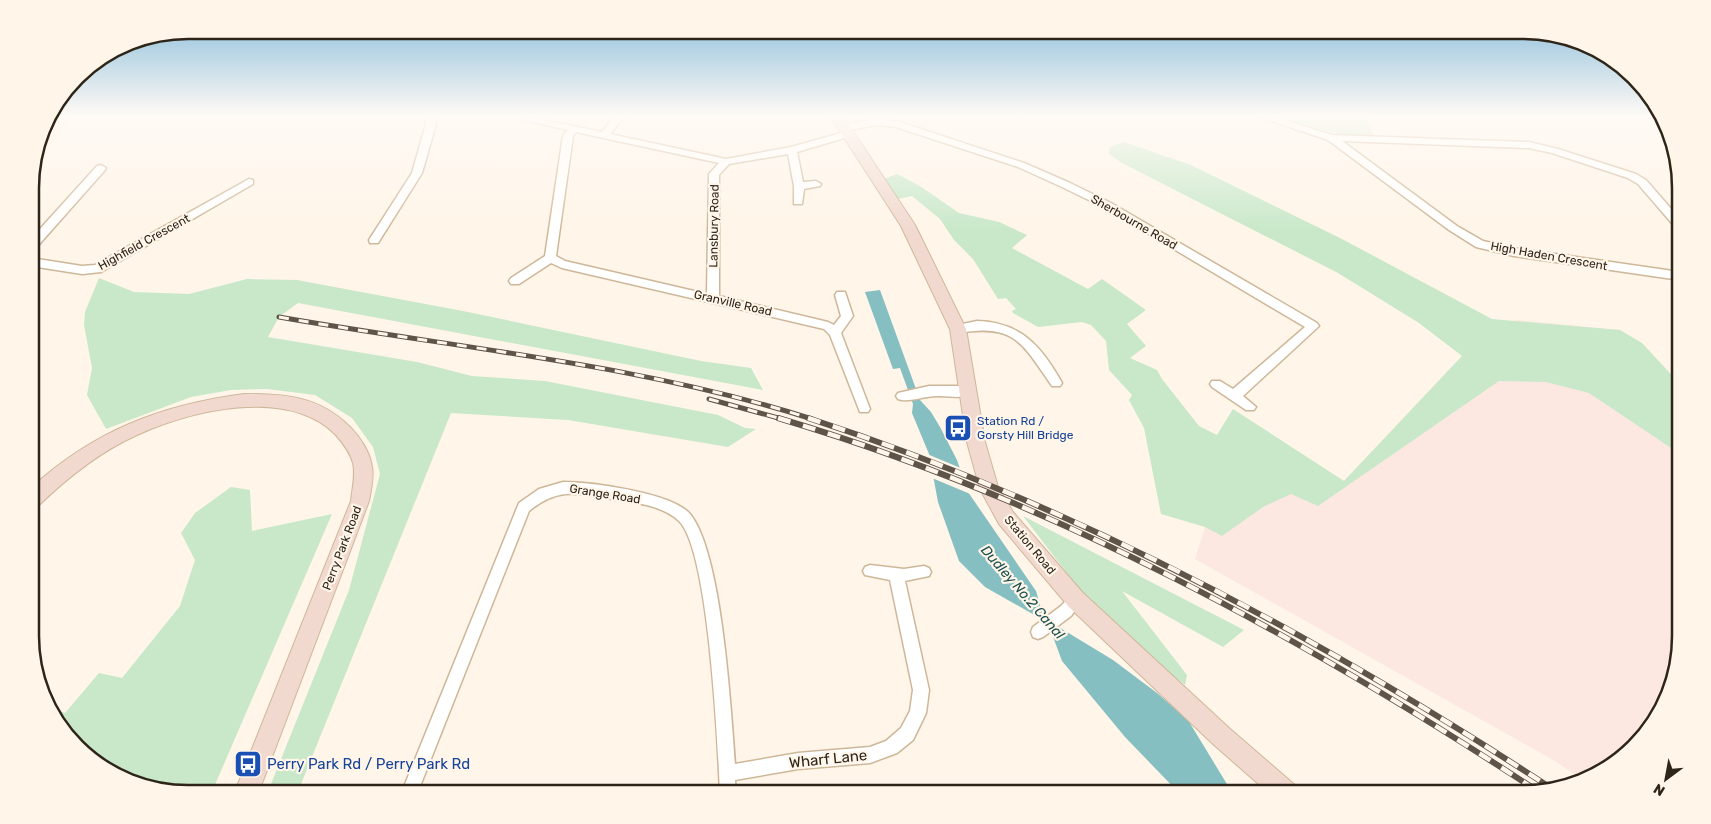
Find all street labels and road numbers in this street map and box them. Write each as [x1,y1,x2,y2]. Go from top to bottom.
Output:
street label: Lansbury Road [706,184,722,268]
street label: Sherbourne Road [1088,192,1180,252]
street label: Highfield Crescent [96,211,193,273]
street label: High Haden Crescent [1489,239,1609,273]
street label: Granville Road [693,287,773,319]
street label: Grange Road [568,481,642,507]
street label: Perry Park Road [320,504,364,592]
street label: Station Road [1002,513,1058,577]
street label: Wharf Lane [788,746,868,772]

